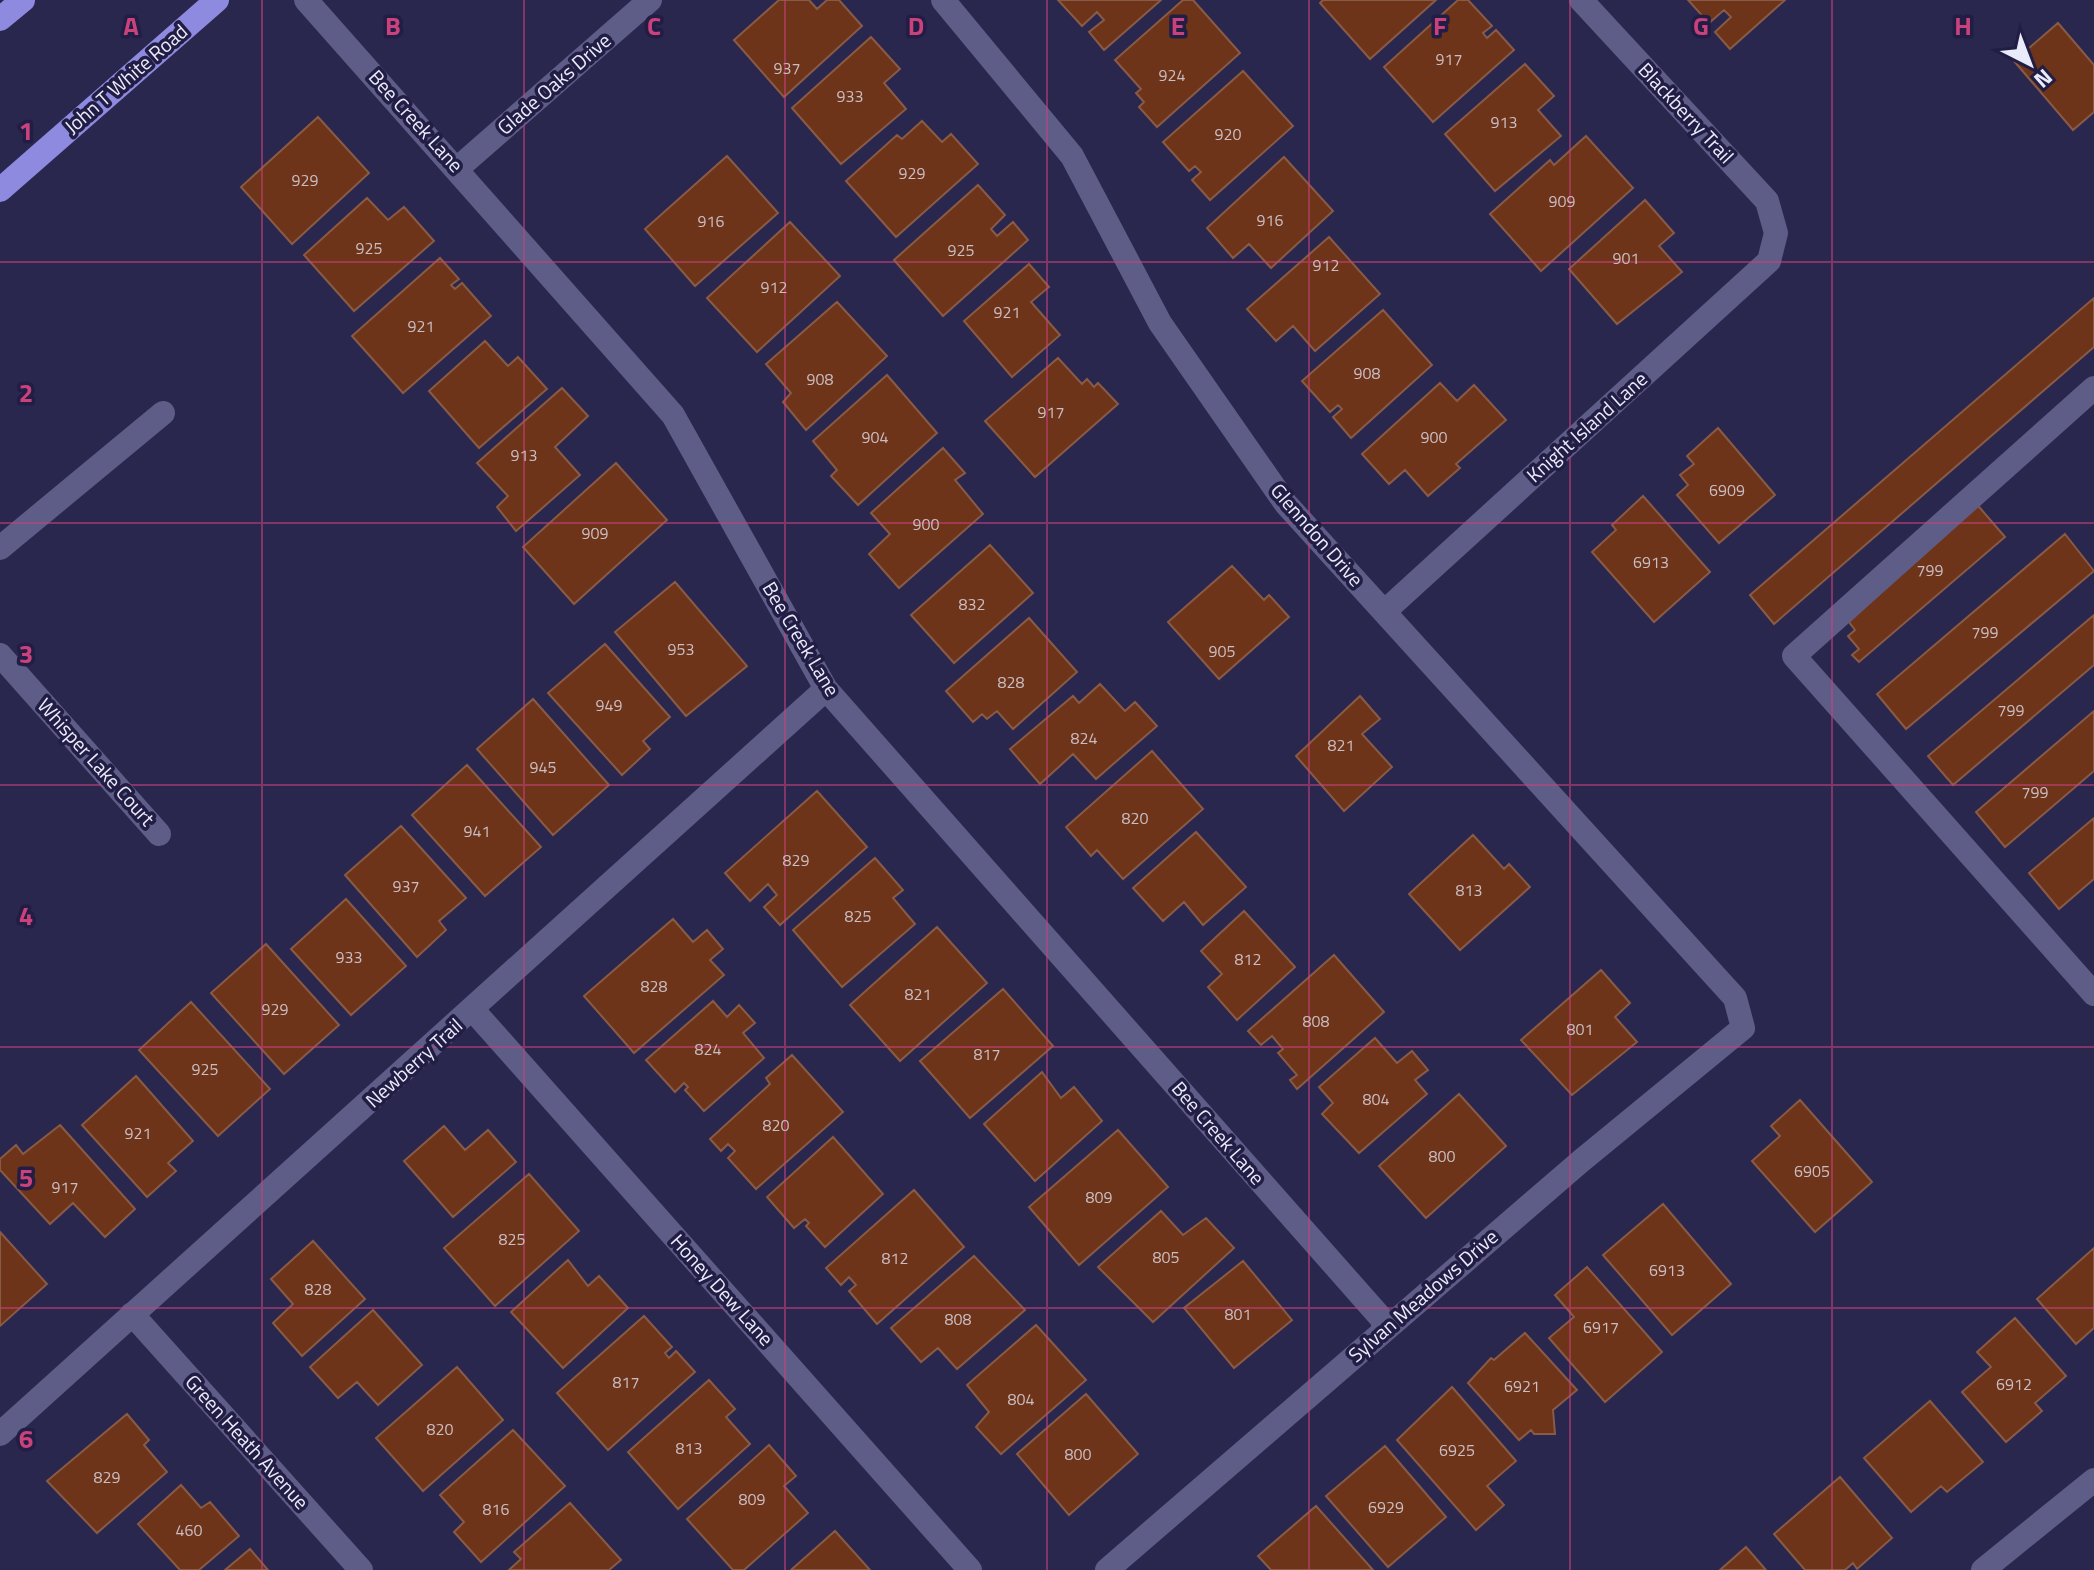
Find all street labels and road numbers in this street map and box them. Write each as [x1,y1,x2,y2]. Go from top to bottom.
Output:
street label: John T White Road [57,16,194,141]
street label: Glade Oaks Drive [490,25,618,142]
street label: Blackberry Trail [1631,55,1742,170]
street label: Bee Creek Lane [362,62,471,179]
street label: Knight Island Lane [1519,364,1654,490]
street label: Glenndon Drive [1264,476,1371,593]
street label: Bee Creek Lane [755,575,848,702]
street label: Whisper Lake Court [30,691,163,833]
street label: Newberry Trail [358,1010,469,1115]
street label: Bee Creek Lane [1164,1074,1272,1192]
street label: Sylvan Meadows Drive [1341,1222,1505,1370]
street label: Honey Dew Lane [663,1227,781,1353]
street label: Green Heath Avenue [178,1367,317,1516]

